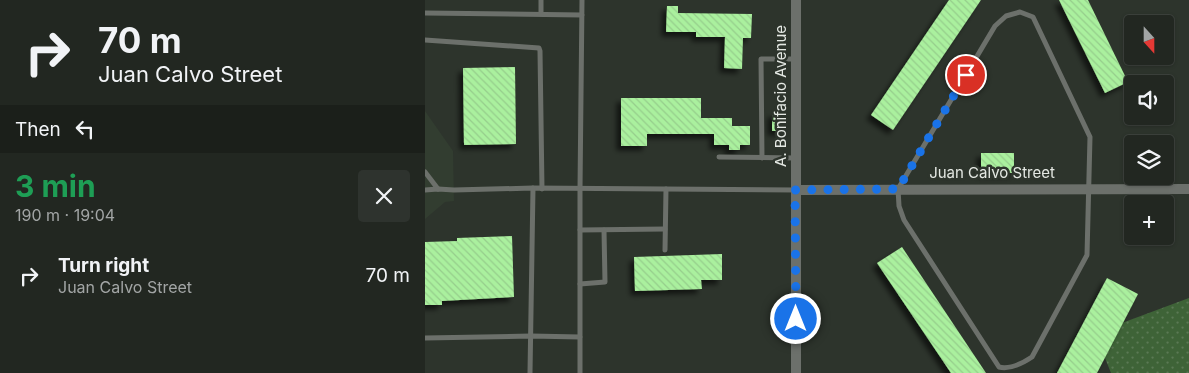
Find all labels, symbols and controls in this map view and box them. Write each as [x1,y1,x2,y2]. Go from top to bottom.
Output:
north arrow [1124,15,1174,65]
map controls [1124,15,1174,245]
text: 70 m [98,19,182,61]
icon: right [15,20,80,85]
street label: A. Bonifacio Avenue [771,25,790,167]
pin [945,54,987,96]
text: Juan Calvo Street [98,61,282,87]
icon: arrive [952,61,980,89]
button: sound [1124,75,1174,125]
icon: left [71,115,99,143]
text: Then [15,118,61,141]
button: layers [1124,135,1174,185]
street label: Juan Calvo Street [929,163,1055,182]
text: 3 min [15,168,96,204]
button: close [358,170,410,222]
button: + [1124,195,1174,245]
text: 190 m · 19:04 [15,205,115,225]
text: Turn right [58,254,149,277]
icon: right [15,262,43,290]
text: 70 m [366,264,410,287]
text: Juan Calvo Street [58,277,192,297]
position arrow [769,292,821,344]

